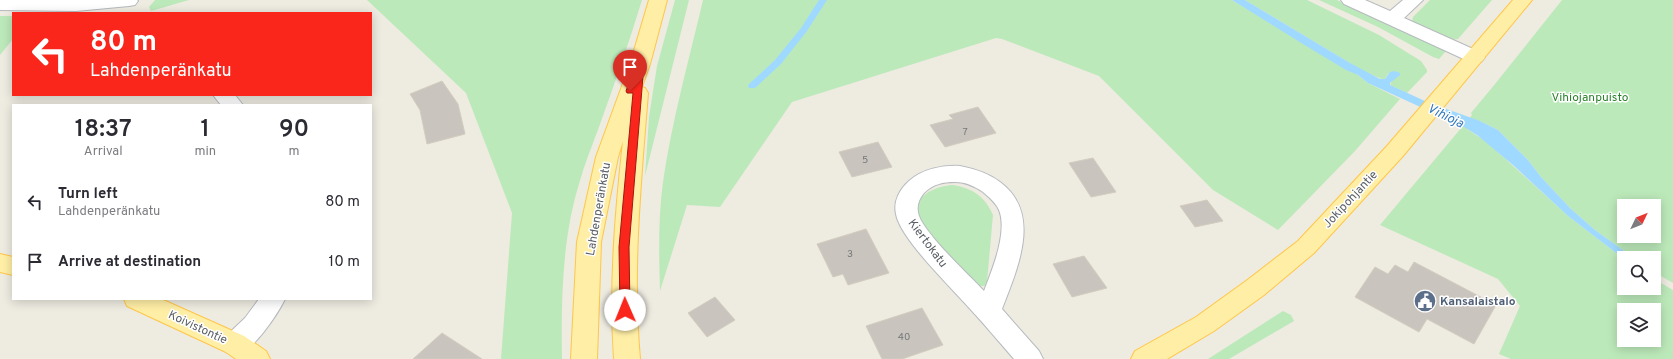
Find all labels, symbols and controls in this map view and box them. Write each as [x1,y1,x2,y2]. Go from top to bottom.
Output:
text: 80 m [90,25,157,61]
icon: left [24,28,76,80]
pin [613,50,647,91]
icon: arrive [619,56,641,78]
text: Lahdenperänkatu [90,60,232,83]
park label: Vihiojanpuisto [1551,90,1629,106]
water label: Vihioja [1424,101,1466,133]
text: 18:37 [75,115,132,145]
text: 1 [201,115,210,145]
text: 90 [279,115,309,145]
house number: 7 [962,126,968,139]
text: Arrival [84,144,123,160]
text: min [194,144,216,160]
text: m [289,144,300,160]
house number: 5 [862,154,868,167]
street label: Lahdenperänkatu [583,161,615,257]
street label: Jokipohjantie [1320,167,1382,232]
text: Turn left [58,185,118,204]
icon: left [24,191,46,213]
text: 80 m [325,193,360,212]
north arrow [1617,199,1661,243]
map controls [1617,199,1661,347]
text: Lahdenperänkatu [58,204,160,220]
street label: Kiertokatu [904,216,951,271]
house number: 3 [847,248,853,261]
icon: arrive [24,251,46,273]
button: search [1617,251,1661,295]
text: Arrive at destination [58,253,201,272]
text: 10 m [329,253,360,272]
public building icon: Kansalaistalo [1412,288,1438,314]
position arrow [604,289,646,331]
place label: Kansalaistalo [1440,294,1516,310]
button: layers [1617,303,1661,347]
street label: Koivistontie [165,307,230,349]
house number: 40 [898,331,910,344]

